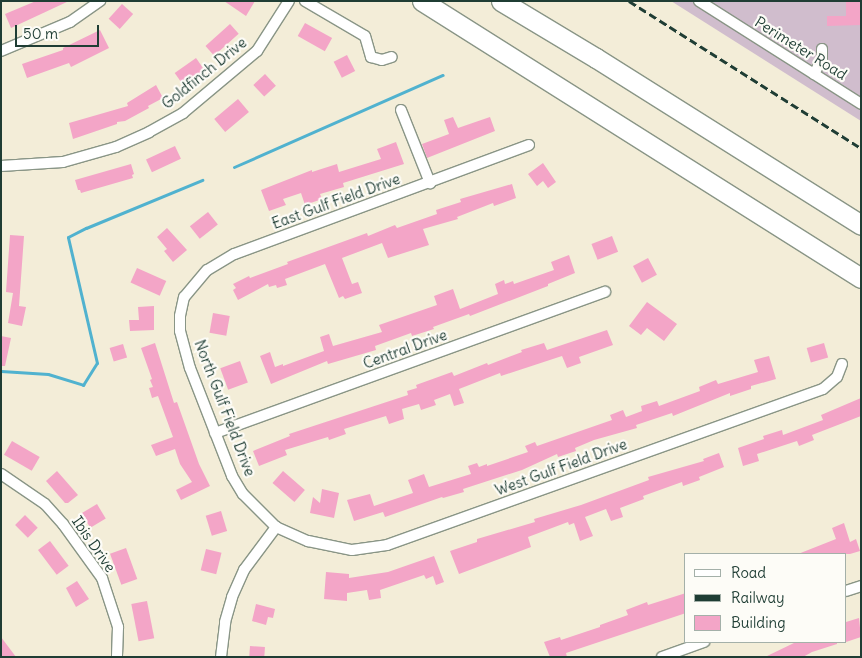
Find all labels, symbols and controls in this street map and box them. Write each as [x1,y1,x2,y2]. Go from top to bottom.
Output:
street label: Perimeter Road [752,13,850,83]
scale bar [18,15,101,47]
text: 50 m [23,24,58,43]
street label: Goldfinch Drive [158,33,250,113]
street label: East Gulf Field Drive [269,169,403,233]
street label: Central Drive [361,325,449,373]
street label: North Gulf Field Drive [191,337,259,479]
street label: West Gulf Field Drive [493,435,629,499]
street label: Ibis Drive [68,513,120,575]
legend [684,553,847,643]
text: Road [731,563,766,582]
text: Railway [731,588,785,607]
text: Building [731,613,786,632]

